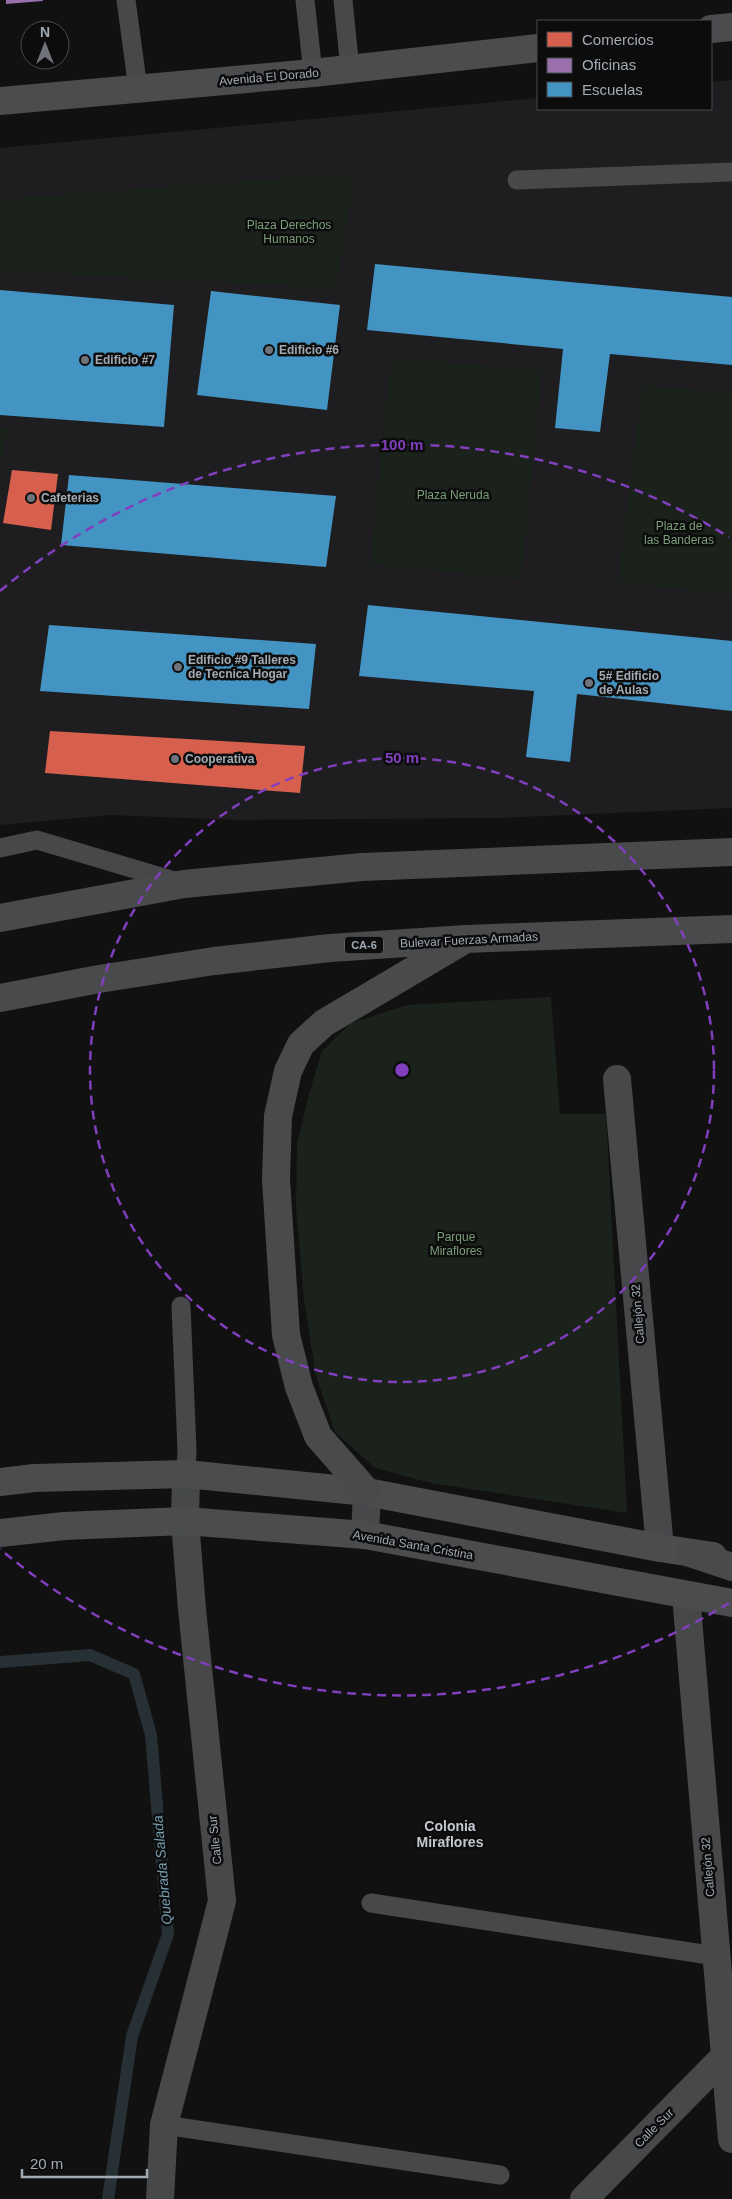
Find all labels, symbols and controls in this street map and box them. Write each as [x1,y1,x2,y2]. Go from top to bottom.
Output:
north arrow [20,20,70,70]
legend [537,20,712,110]
text: N [40,24,50,40]
text: Comercios [582,31,654,48]
text: Oficinas [582,56,636,73]
street label: Avenida El Dorado [219,66,320,88]
text: Escuelas [582,81,643,98]
park label: Plaza Derechos Humanos [247,218,331,246]
place label: Edificio #6 [279,343,339,357]
marker: Edificio #6 [263,344,275,356]
place label: Edificio #7 [95,353,155,367]
marker: Edificio #7 [79,354,91,366]
text: 100 m [381,436,423,453]
park label: Plaza Neruda [417,488,490,502]
place label: Cafeterias [41,491,99,505]
marker: Cafeterias [25,492,37,504]
park label: Plaza de las Banderas [644,519,714,547]
place label: Edificio #9 Talleres de Tecnica Hogar [188,653,296,681]
marker: Edificio #9 Talleres de Tecnica Hogar [172,661,184,673]
place label: 5# Edificio de Aulas [599,669,659,697]
marker: 5# Edificio de Aulas [583,677,595,689]
text: 50 m [385,749,419,766]
place label: Cooperativa [185,752,255,766]
marker: Cooperativa [169,753,181,765]
street label: Bulevar Fuerzas Armadas [400,929,538,951]
road number: CA-6 [345,936,383,954]
centre of rings [393,1061,411,1079]
park label: Parque Miraflores [430,1230,482,1258]
street label: Callejón 32 [628,1283,648,1345]
street label: Avenida Santa Cristina [352,1528,475,1563]
water label: Quebrada Salada [149,1814,175,1925]
street label: Calle Sur [205,1815,225,1865]
district label: Colonia Miraflores [417,1818,484,1850]
street label: Callejón 32 [698,1836,718,1898]
street label: Calle Sur [632,2106,676,2150]
scale bar [22,2146,148,2178]
text: 20 m [30,2155,63,2172]

